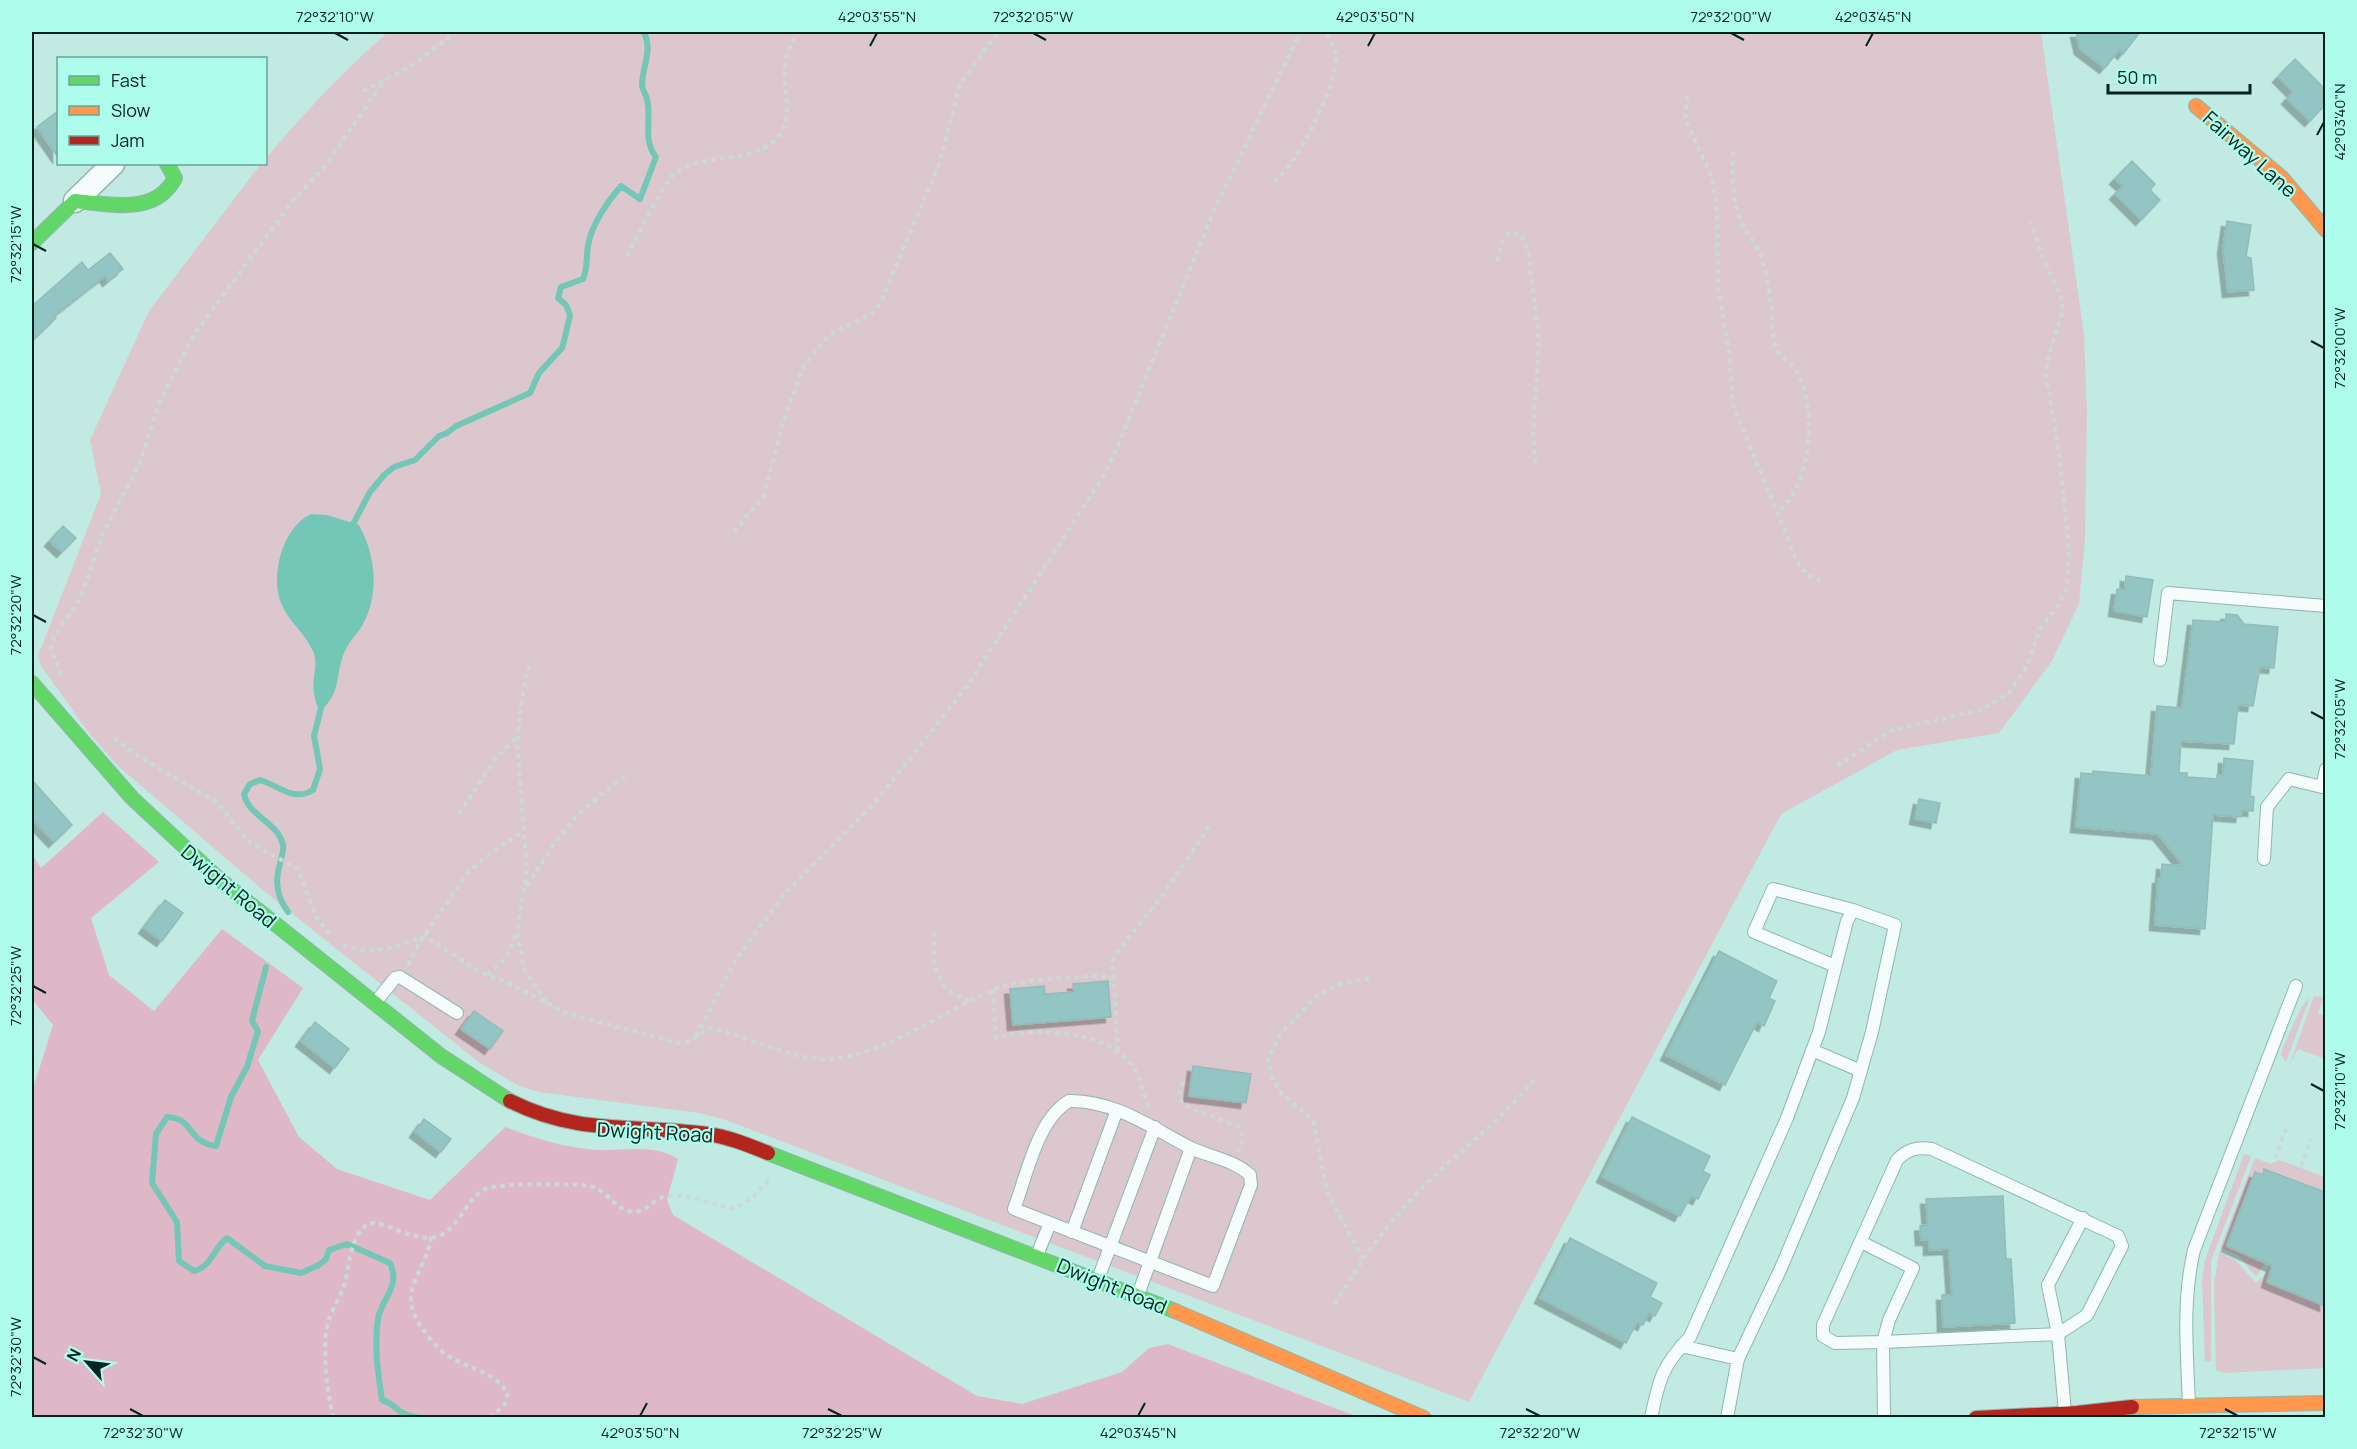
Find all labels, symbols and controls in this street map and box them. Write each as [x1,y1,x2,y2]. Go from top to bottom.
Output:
text: 72°32'10"W [296,6,374,27]
text: 42°03'55"N [838,6,916,27]
text: 72°32'05"W [993,6,1073,27]
text: 42°03'50"N [1336,6,1414,27]
text: 72°32'00"W [1690,6,1772,27]
text: 42°03'45"N [1835,6,1911,27]
legend [57,57,267,165]
scale bar [2108,57,2250,95]
text: 50 m [2117,65,2157,89]
text: Fast [111,68,146,92]
text: 42°03'40"N [2329,83,2350,161]
text: Slow [111,98,151,122]
street label: Fairway Lane [2197,105,2303,203]
text: Jam [111,128,145,152]
text: 72°32'15"W [5,205,26,283]
text: 72°32'00"W [2329,307,2350,389]
text: 72°32'20"W [5,575,26,655]
text: 72°32'05"W [2329,679,2350,759]
street label: Dwight Road [176,838,282,934]
text: 72°32'25"W [5,946,26,1026]
text: 72°32'10"W [2329,1052,2350,1130]
street label: Dwight Road [596,1115,714,1149]
street label: Dwight Road [1053,1252,1171,1320]
text: 72°32'30"W [5,1317,26,1397]
north arrow [57,1332,117,1392]
text: N [61,1345,86,1365]
text: 72°32'30"W [103,1422,183,1443]
text: 42°03'50"N [601,1422,679,1443]
text: 72°32'25"W [802,1422,882,1443]
text: 42°03'45"N [1100,1422,1176,1443]
text: 72°32'20"W [1500,1422,1580,1443]
text: 72°32'15"W [2199,1422,2277,1443]

